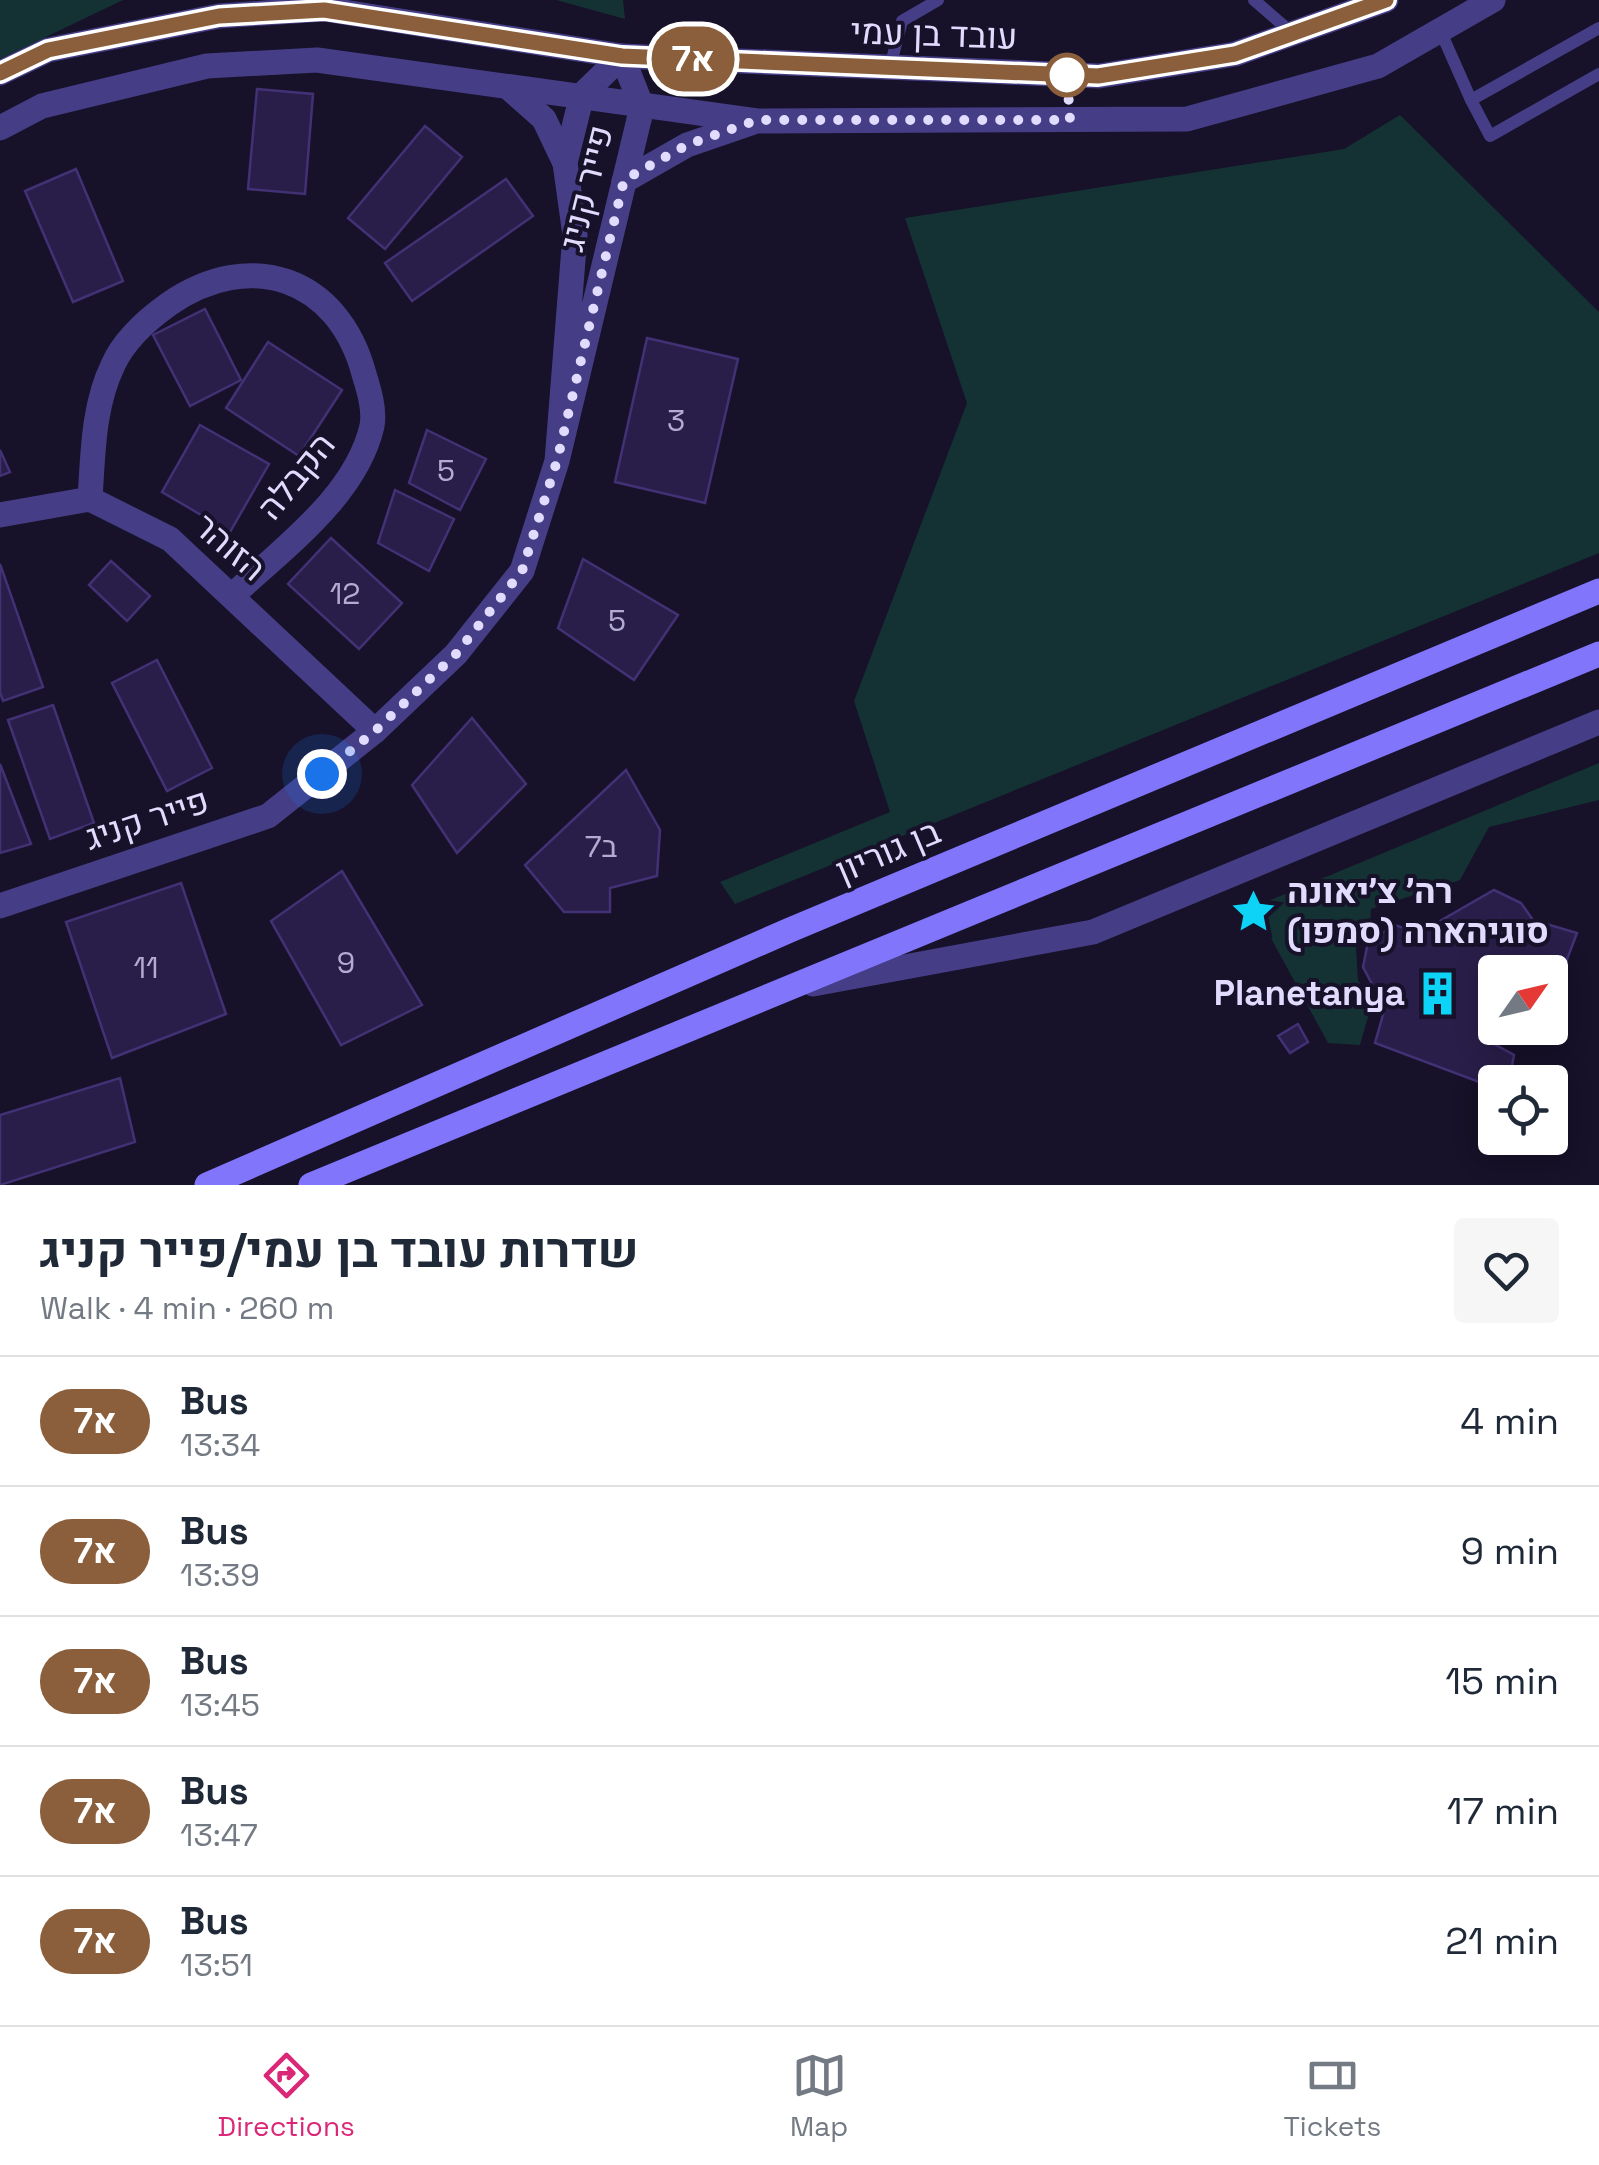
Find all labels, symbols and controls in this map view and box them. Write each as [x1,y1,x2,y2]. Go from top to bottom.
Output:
street label: עובד בן עמי [850,9,1018,59]
line badge: 7א [648,27,738,92]
text: 7א [672,37,714,81]
unlabelled marker [1046,54,1088,96]
street label: פייר קניג [549,121,623,255]
house number: 3 [667,401,685,440]
street label: הקבלה [248,424,344,528]
house number: 5 [437,451,455,490]
street label: הזוהר [185,504,275,590]
house number: 12 [330,574,360,613]
house number: 5 [608,601,626,640]
your location [297,749,347,799]
street label: פייר קניג [79,778,215,860]
street label: בן גוריון [829,809,947,893]
house number: 7ב [585,827,618,866]
place label: רה׳ צ׳יאונה (סמפו) סוגיהארה [1287,869,1549,953]
place icon: רה׳ צ׳יאונה (סמפו) סוגיהארה [1230,887,1278,935]
house number: 9 [337,943,355,982]
house number: 11 [133,948,159,987]
north arrow [1478,955,1568,1045]
map controls [1478,955,1568,1155]
building icon: Planetanya [1414,969,1462,1017]
place label: Planetanya [1214,971,1405,1015]
button: locate [1478,1065,1568,1155]
button: heart [1454,1218,1559,1323]
text: שדרות עובד בן עמי/פייר קניג [40,1220,639,1281]
text: Walk · 4 min · 260 m [40,1288,334,1328]
text: Bus [180,1377,249,1425]
text: 4 min [1460,1397,1559,1445]
text: 7א [74,1399,116,1443]
text: 13:34 [180,1425,260,1465]
text: Bus [180,1507,249,1555]
text: 9 min [1461,1527,1559,1575]
text: 7א [74,1529,116,1573]
text: 13:39 [180,1555,260,1595]
text: Bus [180,1637,249,1685]
text: 15 min [1445,1657,1559,1705]
text: 7א [74,1659,116,1703]
text: 13:45 [180,1685,260,1725]
text: Bus [180,1767,249,1815]
text: 17 min [1447,1787,1559,1835]
text: 7א [74,1789,116,1833]
text: 13:47 [180,1815,258,1855]
text: Bus [180,1897,249,1945]
text: 21 min [1445,1917,1559,1965]
text: 7א [74,1919,116,1963]
text: 13:51 [180,1945,253,1985]
tab: Directions [218,2048,355,2144]
tab: Map [790,2048,848,2144]
tab: Tickets [1284,2048,1381,2144]

